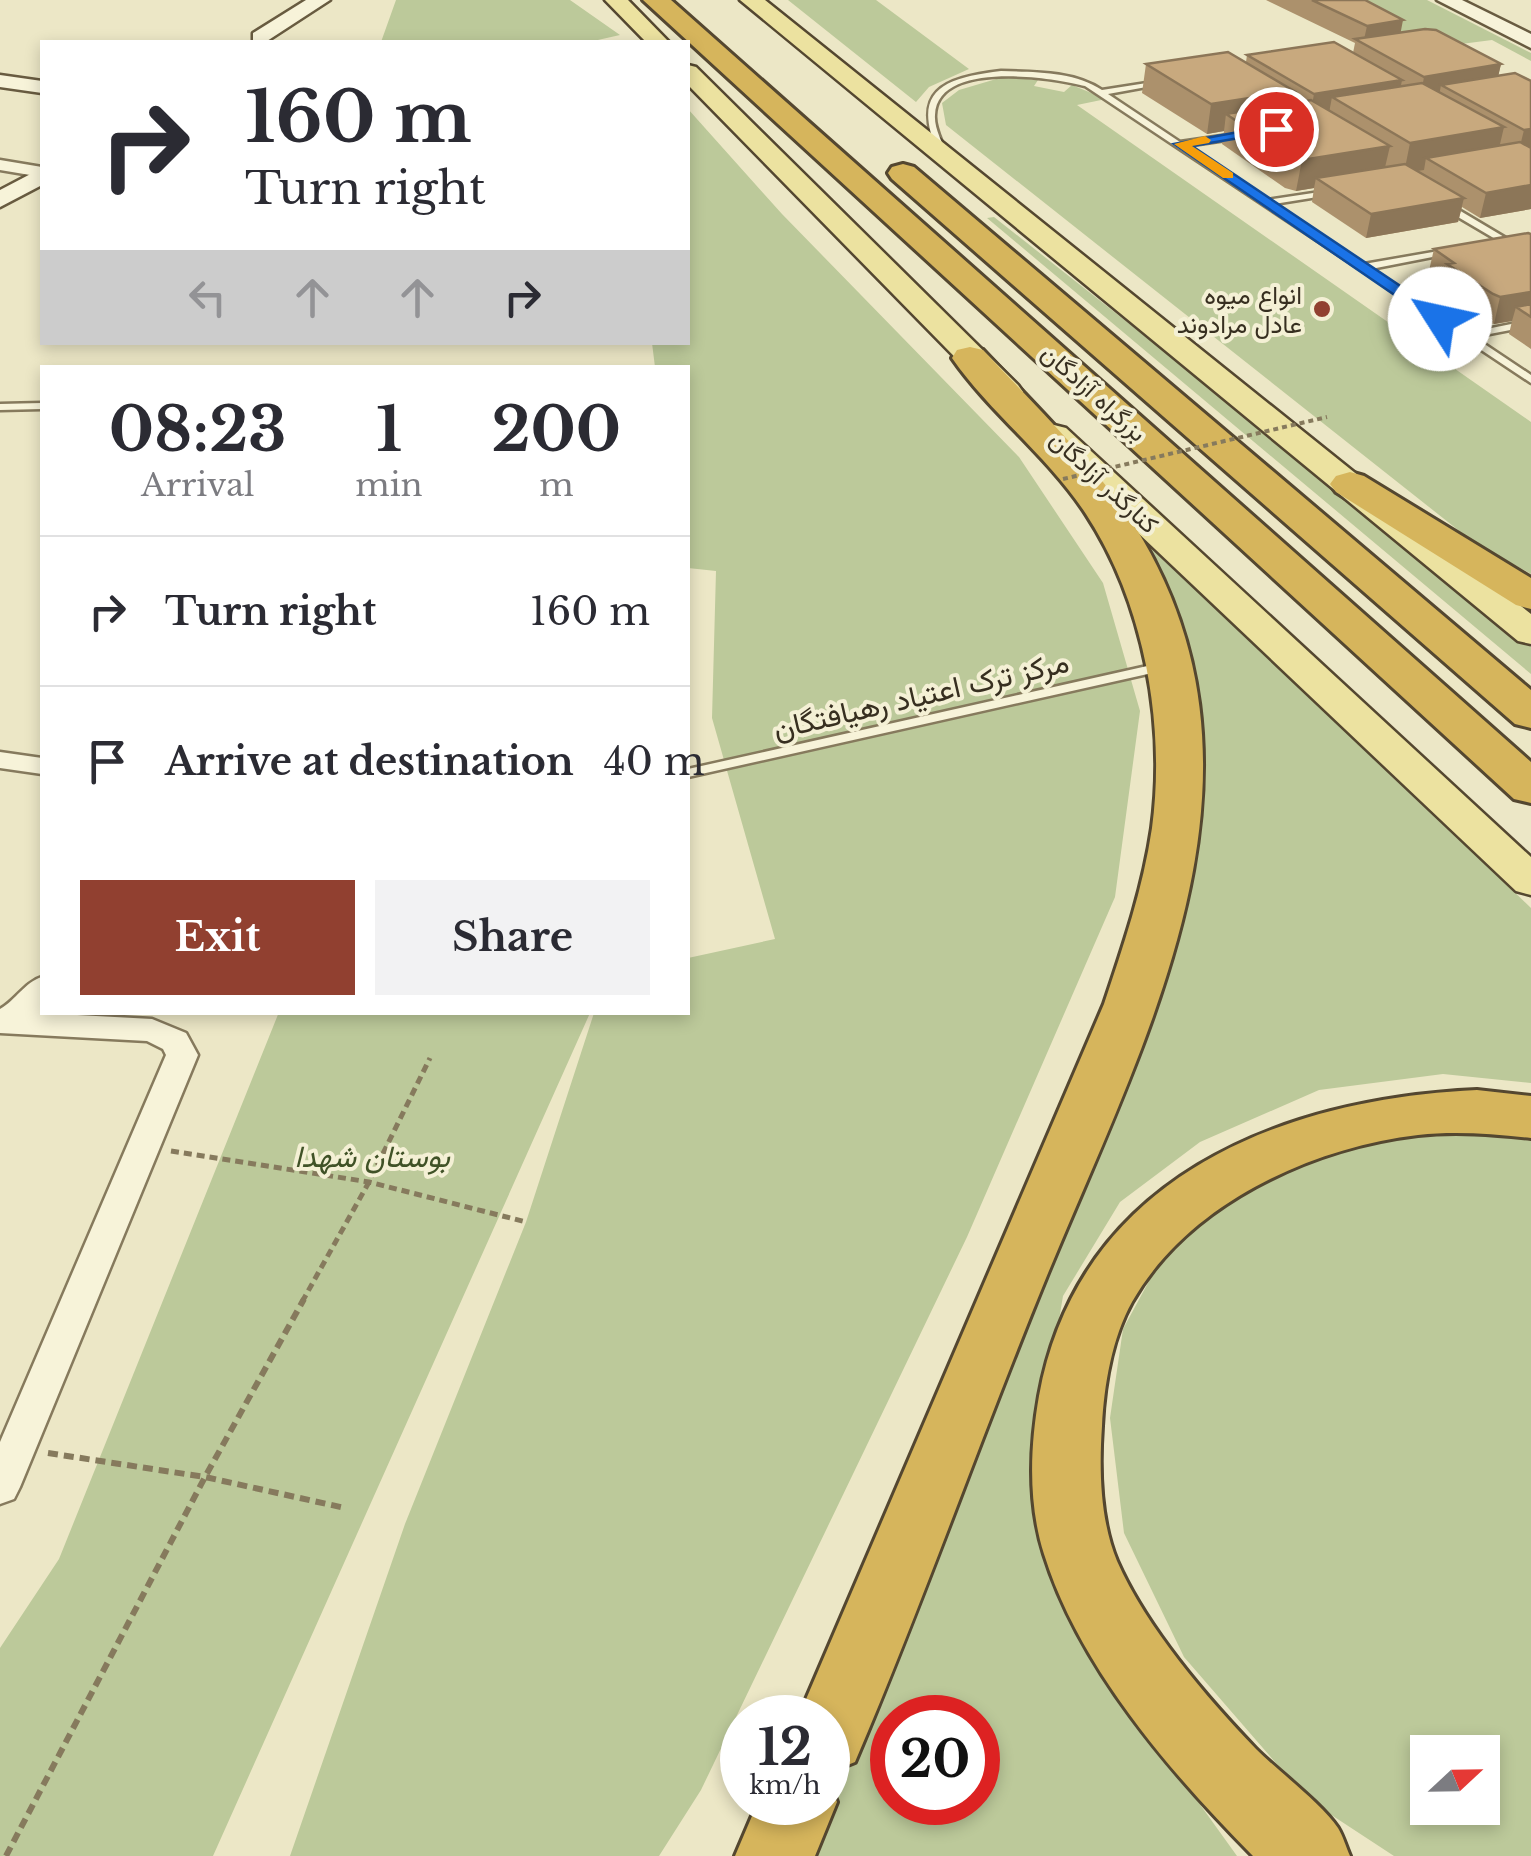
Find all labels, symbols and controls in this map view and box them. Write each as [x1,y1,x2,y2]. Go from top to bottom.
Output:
text: 160 m [245,74,472,161]
icon: right [80,80,210,210]
pin [1234,87,1319,172]
icon: arrive [1249,102,1304,157]
text: Turn right [245,160,486,216]
position arrow [1388,267,1492,371]
icon: left [180,270,235,325]
icon: ahead [285,270,340,325]
icon: ahead [390,270,445,325]
icon: right [495,270,550,325]
place label: انواع میوه عادل مرادوند [1177,280,1302,340]
marker: انواع میوه عادل مرادوند [1311,298,1333,320]
street label: بزرگراه آزادگان [1035,338,1153,448]
text: 08:23 [109,393,287,467]
text: 1 [376,393,402,467]
text: 200 [491,393,621,467]
street label: کنارگذر آزادگان [1043,424,1165,540]
text: Arrival [141,465,254,505]
text: min [355,465,423,505]
text: m [539,465,573,505]
icon: right [80,584,135,639]
text: Turn right [165,588,376,635]
text: 160 m [530,588,650,635]
street label: مرکز ترک اعتیاد رهیافتگان [770,643,1072,747]
icon: arrive [80,734,135,789]
text: Arrive at destination [165,738,574,785]
text: 40 m [604,738,705,785]
button: Exit [80,880,355,995]
button: Share [375,880,650,995]
park label: بوستان شهدا [294,1138,451,1175]
speed limit sign: 20 [870,1695,1000,1825]
text: 12 [758,1716,812,1779]
north arrow [1410,1735,1500,1825]
map controls [1410,1735,1500,1825]
text: km/h [750,1770,820,1801]

